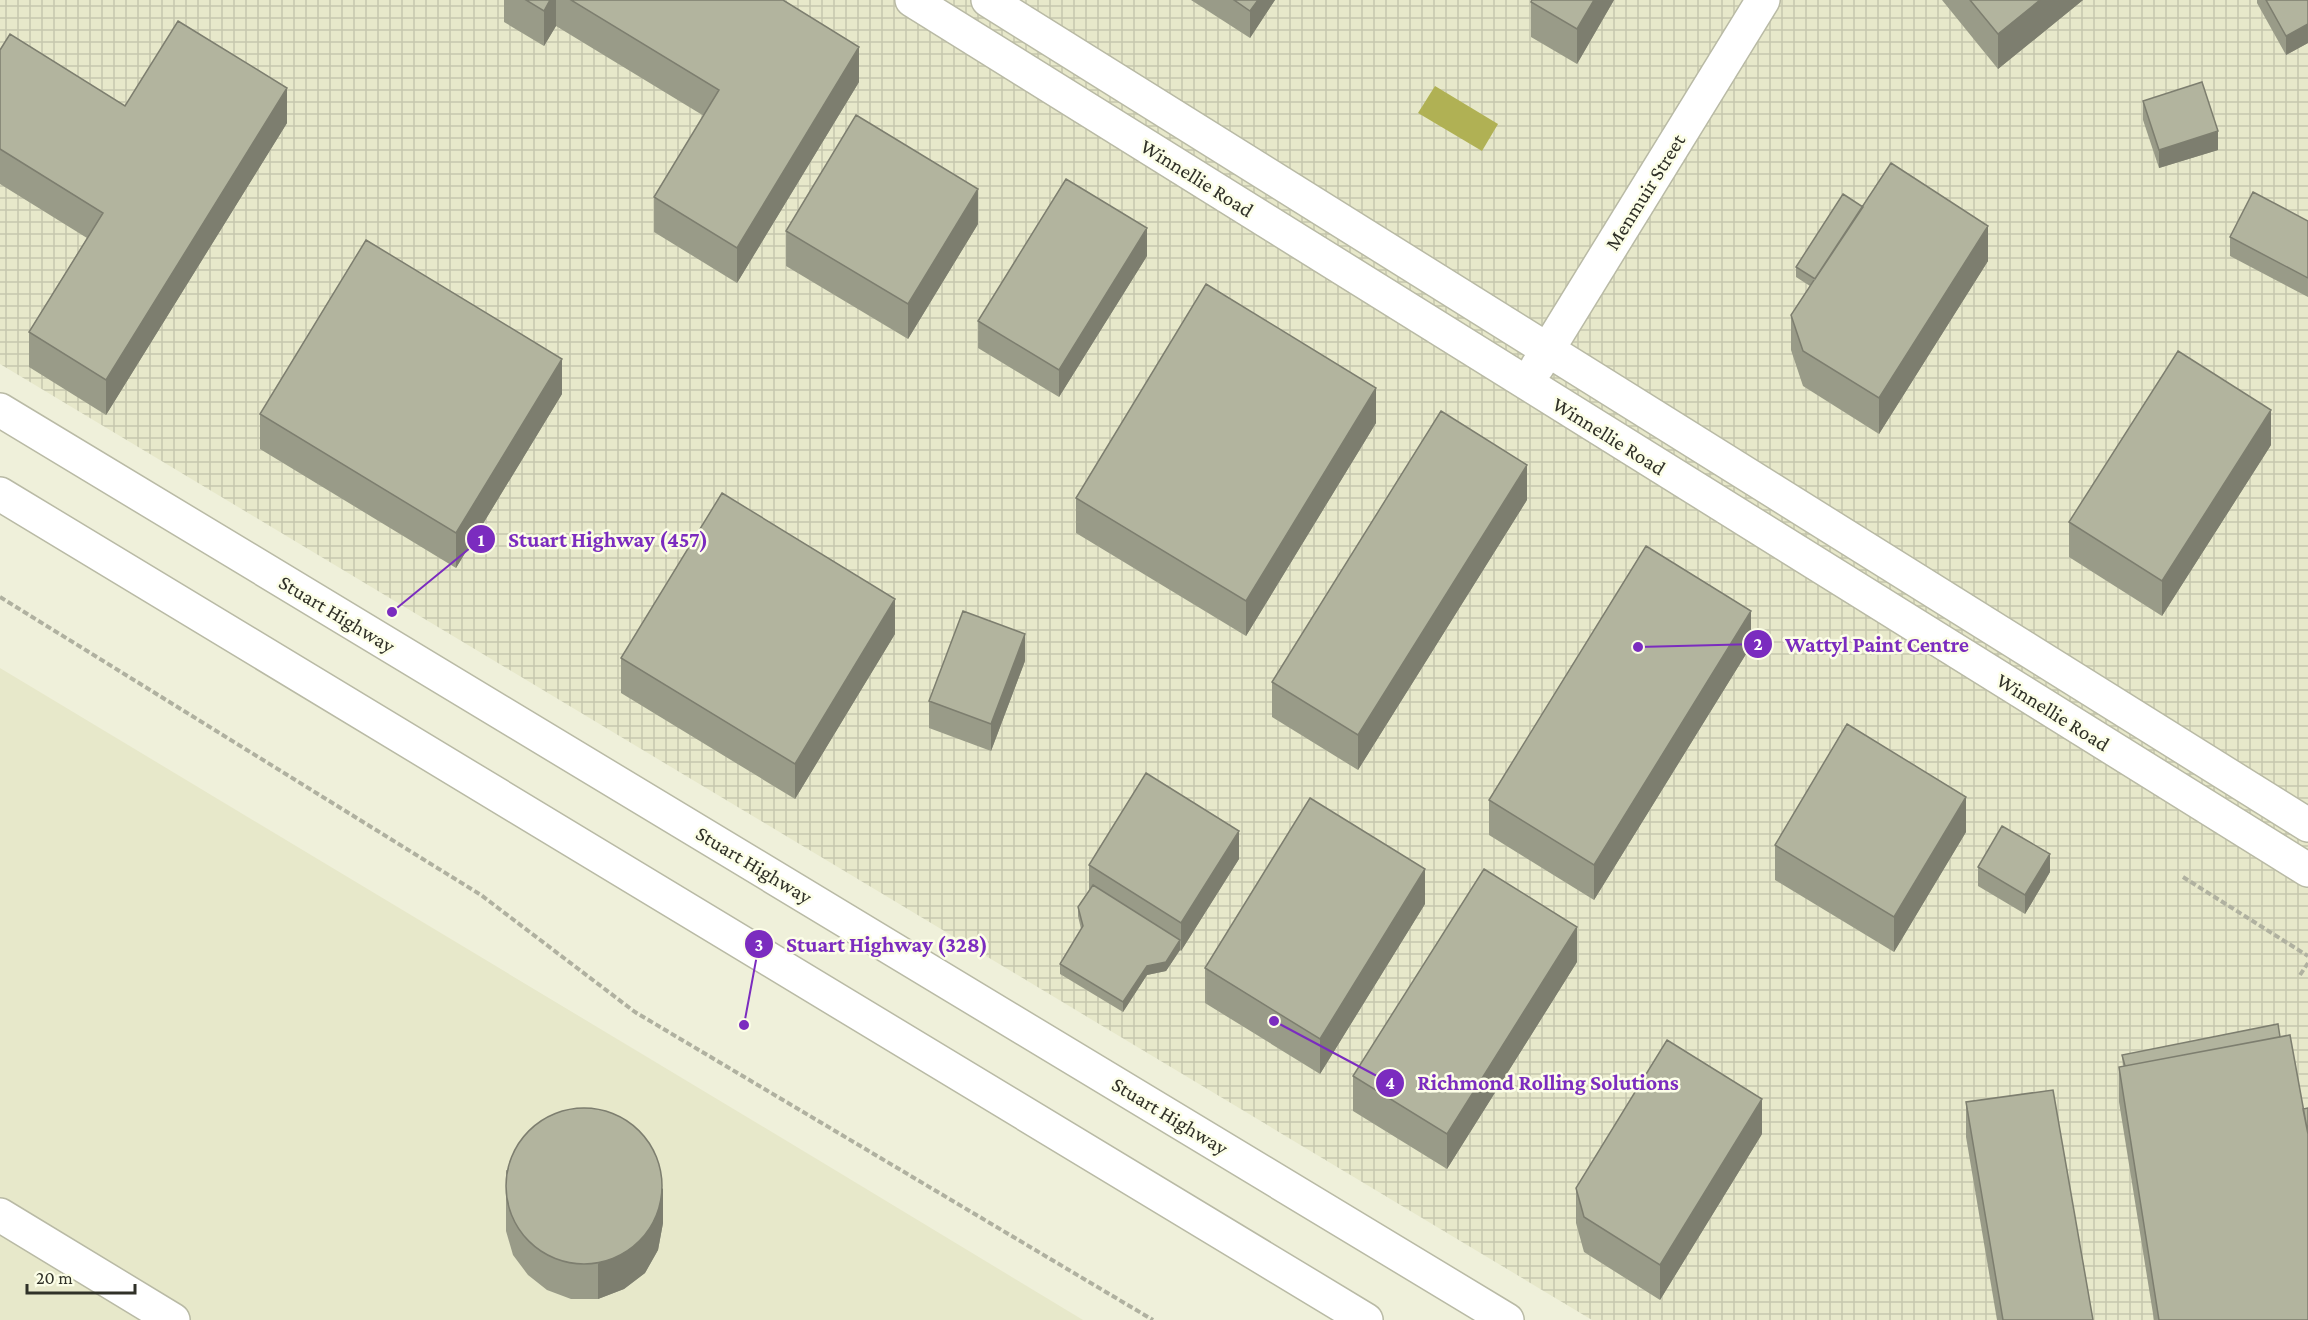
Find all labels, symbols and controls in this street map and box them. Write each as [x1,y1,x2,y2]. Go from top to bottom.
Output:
street label: Menmuir Street [1600,129,1691,254]
street label: Winnellie Road [1136,134,1258,222]
street label: Winnellie Road [1548,392,1670,480]
callout: Stuart Highway (457) [466,519,720,559]
text: Stuart Highway (457) [508,527,708,553]
text: 1 [478,530,485,550]
street label: Stuart Highway [275,570,400,658]
callout: Wattyl Paint Centre [1743,624,1981,664]
text: Wattyl Paint Centre [1784,632,1969,657]
text: 2 [1753,634,1763,654]
street label: Winnellie Road [1992,668,2114,756]
street label: Stuart Highway [692,821,817,909]
callout: Stuart Highway (328) [744,924,1000,964]
text: Stuart Highway (328) [786,932,988,958]
text: 3 [755,935,763,955]
callout: Richmond Rolling Solutions [1375,1063,1690,1103]
text: Richmond Rolling Solutions [1417,1070,1679,1095]
street label: Stuart Highway [1108,1072,1233,1160]
text: 4 [1385,1073,1395,1093]
scale bar [27,1257,135,1295]
text: 20 m [36,1268,73,1288]

